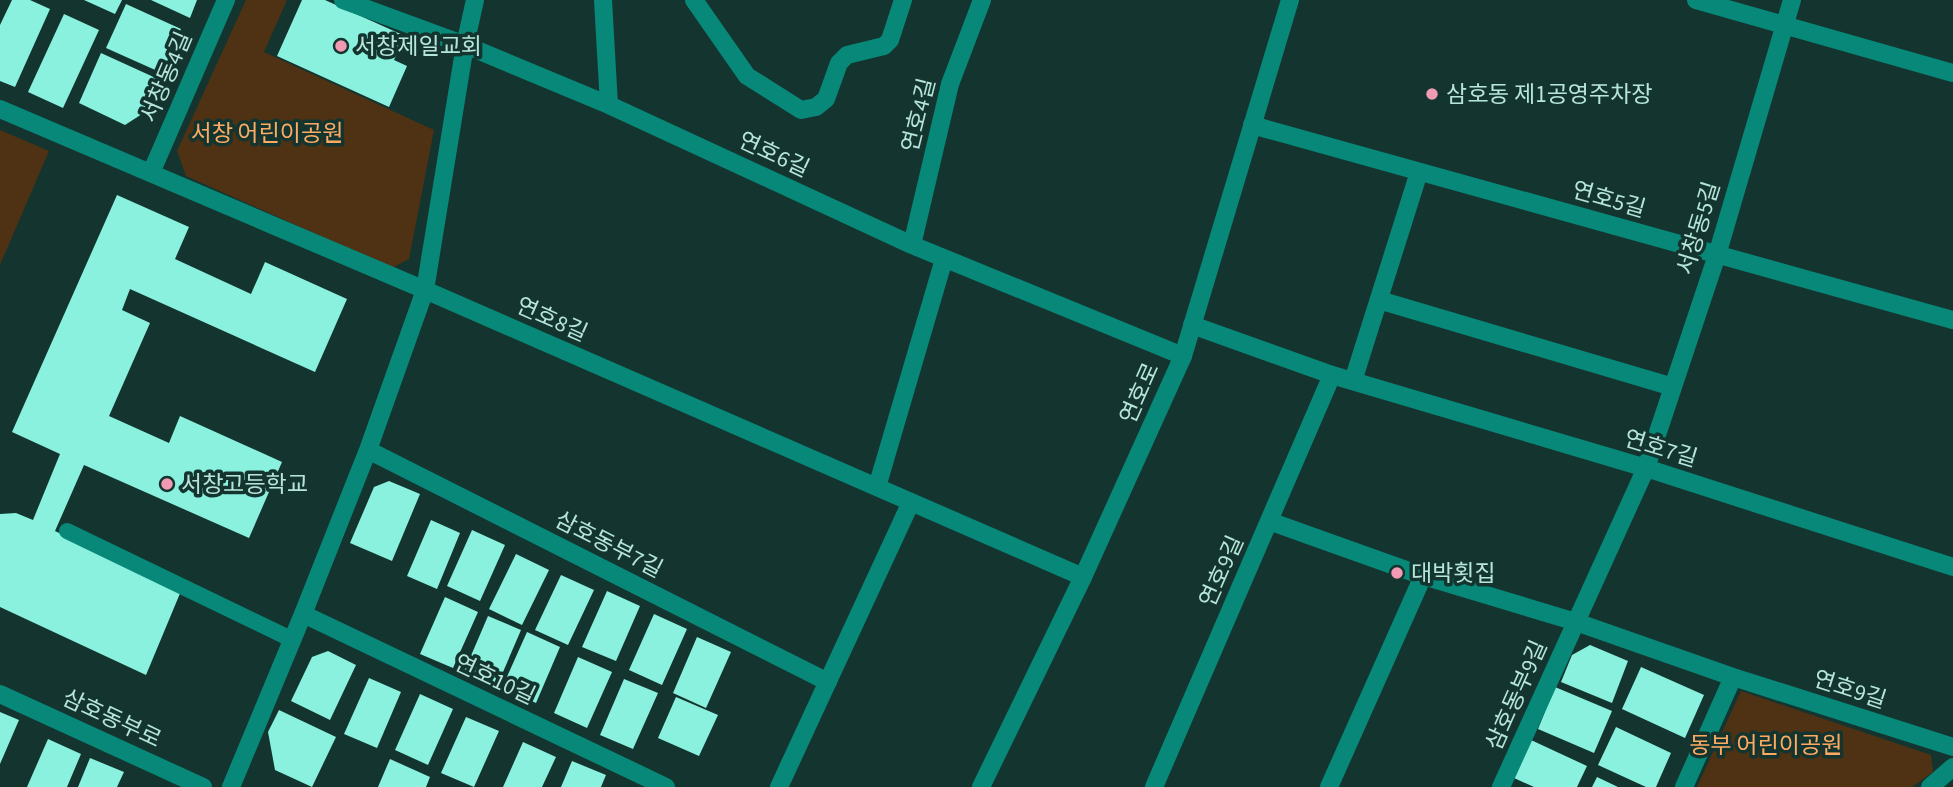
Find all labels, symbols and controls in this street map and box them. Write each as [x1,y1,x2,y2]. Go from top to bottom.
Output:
street label: 서창동4길 [133,27,200,128]
place label: 서창제일교회 [355,30,482,63]
marker: 서창제일교회 [333,38,349,54]
street label: 연호4길 [893,75,944,155]
place label: 삼호동 제1공영주차장 [1446,78,1652,111]
marker: 삼호동 제1공영주차장 [1424,86,1440,102]
park label: 서창 어린이공원 [191,117,343,150]
street label: 연호6길 [733,124,815,185]
street label: 연호5길 [1568,173,1649,226]
street label: 서창동5길 [1669,177,1728,279]
street label: 연호8길 [511,289,593,350]
street label: 연호로 [1111,357,1167,429]
street label: 연호7길 [1620,422,1702,475]
place label: 서창고등학교 [181,468,308,501]
marker: 서창고등학교 [159,476,175,492]
street label: 삼호동부7길 [549,503,668,586]
street label: 연호9길 [1191,530,1252,612]
place label: 대박횟집 [1411,557,1496,590]
marker: 대박횟집 [1389,565,1405,581]
street label: 삼호동부9길 [1478,635,1555,755]
street label: 연호10길 [449,646,541,713]
street label: 연호9길 [1809,662,1891,717]
street label: 삼호동부로 [57,681,167,756]
park label: 동부 어린이공원 [1690,729,1842,762]

